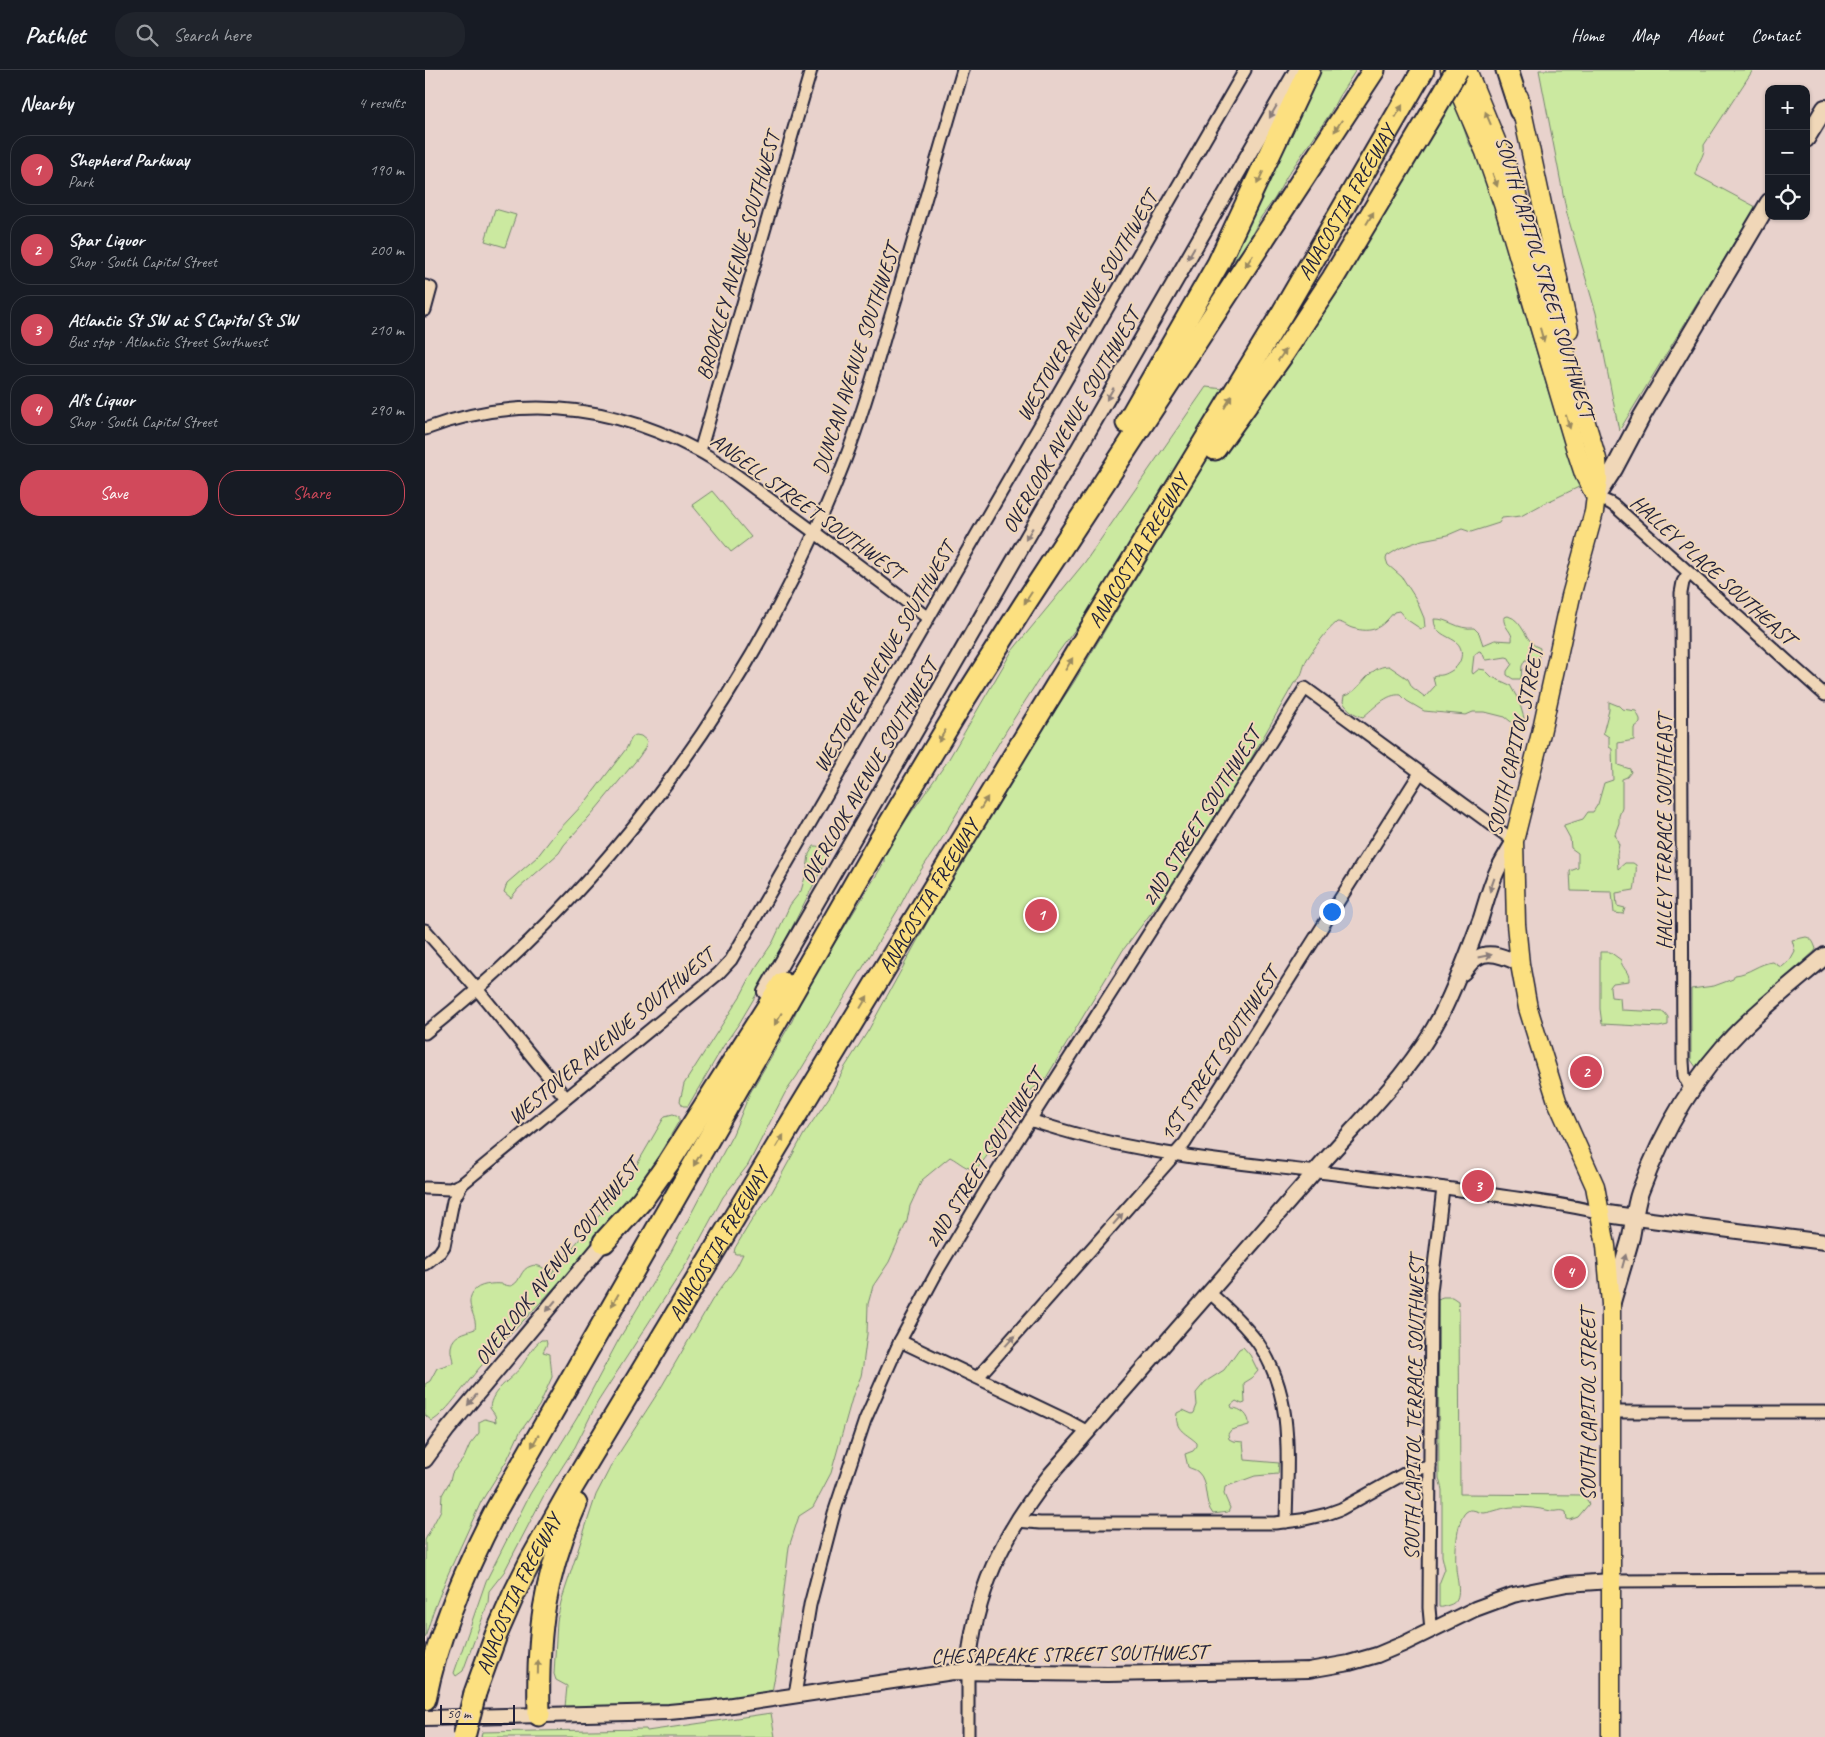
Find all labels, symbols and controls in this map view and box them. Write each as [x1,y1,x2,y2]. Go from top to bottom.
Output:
search box [115,12,465,57]
text: Pathlet [25,20,85,50]
icon: search [133,21,161,49]
text: Search here [173,23,251,47]
text: Home [1571,24,1604,46]
text: Map [1632,24,1659,46]
text: About [1687,24,1723,46]
text: Contact [1751,24,1800,46]
map controls [1765,85,1810,220]
button: + [1765,85,1810,130]
text: Nearby [20,90,73,116]
text: 4 results [358,93,405,113]
one-way arrow [1394,105,1403,118]
one-way arrow [1268,106,1277,119]
one-way arrow [1483,111,1491,126]
street label: ANACOSTIA FREEWAY [1291,118,1403,285]
one-way arrow [1333,119,1343,132]
street label: BROOKLEY AVENUE SOUTHWEST [690,125,787,383]
button: − [1765,130,1810,175]
street label: SOUTH CAPITOL STREET SOUTHWEST [1490,133,1602,426]
text: Shepherd Parkway [68,148,189,172]
text: 1 [33,160,41,180]
text: 190 m [370,160,404,180]
one-way arrow [1255,171,1263,185]
text: Park [68,172,93,192]
one-way arrow [1491,173,1499,188]
button: locate [1765,175,1810,220]
street label: WESTOVER AVENUE SOUTHWEST [1010,183,1166,426]
one-way arrow [1366,211,1375,224]
text: Spar Liquor [68,228,144,252]
street label: DUNCAN AVENUE SOUTHWEST [807,236,907,477]
text: 2 [33,240,41,260]
text: 200 m [370,240,404,260]
one-way arrow [1187,246,1196,260]
text: Shop · South Capitol Street [68,252,217,272]
one-way arrow [1244,255,1254,268]
street label: OVERLOOK AVENUE SOUTHWEST [996,300,1149,538]
text: Atlantic St SW at S Capitol St SW [68,308,298,332]
text: 3 [33,320,41,340]
text: 210 m [370,320,404,340]
one-way arrow [1538,328,1546,343]
text: Bus stop · Atlantic Street Southwest [68,332,267,352]
one-way arrow [1277,348,1287,361]
one-way arrow [1106,386,1114,401]
text: Al's Liquor [68,388,134,412]
one-way arrow [1223,396,1232,409]
text: 4 [33,400,41,420]
text: 290 m [370,400,404,420]
text: Shop · South Capitol Street [68,412,217,432]
one-way arrow [1564,415,1572,430]
street label: ANGELL STREET SOUTHWEST [706,427,913,588]
street label: ANACOSTIA FREEWAY [1082,467,1196,632]
button: Save [20,470,208,516]
button: Share [218,470,405,516]
street label: HALLEY PLACE SOUTHEAST [1625,489,1805,655]
one-way arrow [1024,528,1033,541]
street label: WESTOVER AVENUE SOUTHWEST [807,534,963,777]
one-way arrow [1023,591,1033,605]
street label: SOUTH CAPITOL STREET [1481,640,1550,838]
street label: OVERLOOK AVENUE SOUTHWEST [794,651,947,889]
one-way arrow [1064,658,1073,671]
street label: HALLEY TERRACE SOUTHEAST [1651,710,1677,950]
street label: 2ND STREET SOUTHWEST [1136,718,1269,911]
one-way arrow [937,729,947,743]
one-way arrow [980,797,989,810]
street label: ANACOSTIA FREEWAY [872,812,987,978]
one-way arrow [1488,877,1495,892]
pin: 1 [1025,896,1057,934]
your location [1319,899,1345,925]
street label: WESTOVER AVENUE SOUTHWEST [503,939,723,1130]
one-way arrow [1477,952,1493,960]
street label: 1ST STREET SOUTHWEST [1153,958,1287,1145]
one-way arrow [859,996,868,1009]
one-way arrow [774,1012,782,1026]
pin: 2 [1570,1053,1602,1091]
street label: 2ND STREET SOUTHWEST [919,1060,1052,1253]
one-way arrow [775,1135,784,1148]
street label: OVERLOOK AVENUE SOUTHWEST [468,1150,649,1370]
one-way arrow [693,1152,701,1167]
street label: ANACOSTIA FREEWAY [662,1160,776,1325]
pin: 3 [1462,1167,1494,1205]
one-way arrow [1112,1213,1123,1226]
street label: SOUTH CAPITOL TERRACE SOUTHWEST [1398,1250,1430,1560]
pin: 4 [1554,1253,1586,1291]
one-way arrow [1620,1254,1628,1269]
one-way arrow [611,1294,620,1307]
one-way arrow [545,1299,556,1312]
street label: SOUTH CAPITOL STREET [1575,1304,1601,1501]
one-way arrow [1005,1335,1016,1348]
one-way arrow [466,1393,477,1406]
one-way arrow [530,1435,539,1448]
street label: ANACOSTIA FREEWAY [470,1507,569,1678]
street label: CHESAPEAKE STREET SOUTHWEST [931,1639,1212,1669]
one-way arrow [534,1658,542,1674]
scale bar [440,1702,515,1725]
text: 50 m [447,1705,471,1722]

